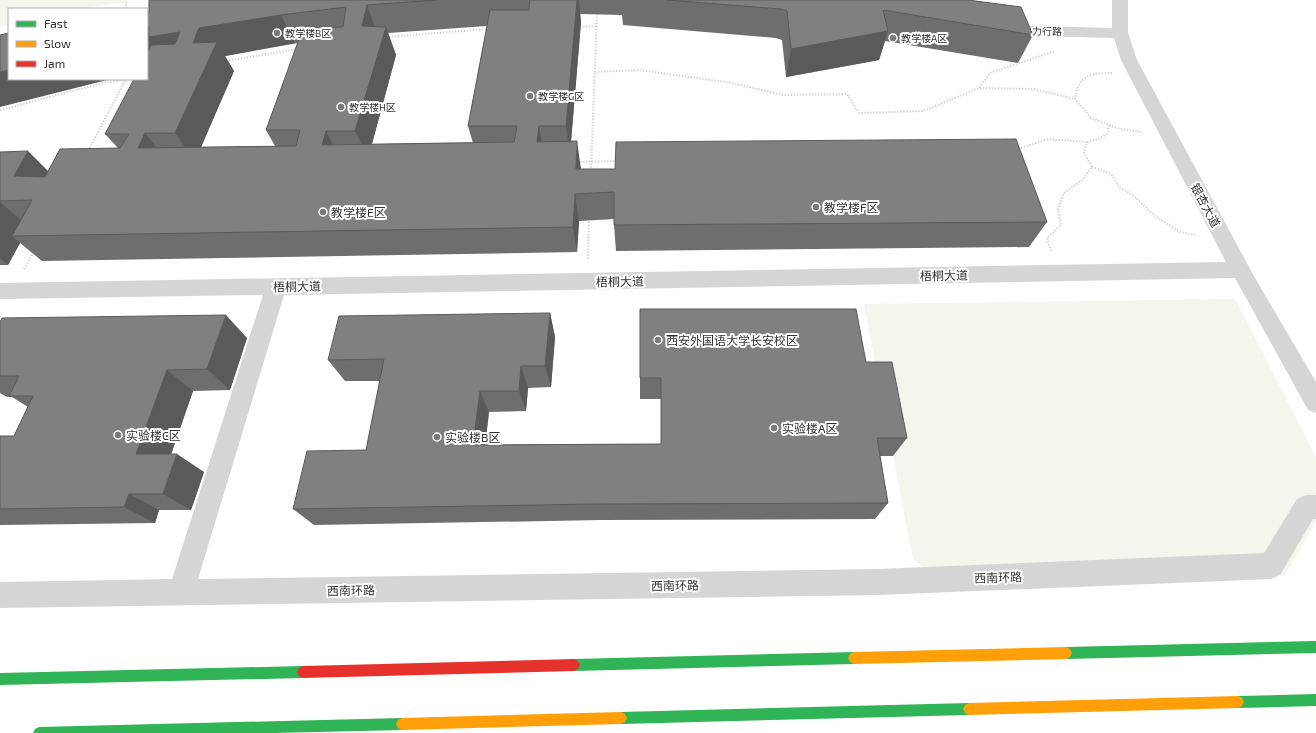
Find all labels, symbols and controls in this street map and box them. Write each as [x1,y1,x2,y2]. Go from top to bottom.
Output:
legend [8,8,148,80]
text: Fast [44,16,68,30]
street label: 力行路 [1032,25,1062,37]
place label: 教学楼B区 [285,27,331,39]
marker: 教学楼B区 [272,28,282,38]
place label: 教学楼A区 [901,32,947,44]
marker: 教学楼A区 [888,33,898,43]
text: Slow [44,36,71,50]
text: Jam [44,56,65,70]
place label: 教学楼G区 [538,90,584,102]
marker: 教学楼G区 [525,91,535,101]
place label: 教学楼H区 [349,101,396,113]
marker: 教学楼H区 [336,102,346,112]
street label: 银杏大道 [1189,181,1223,229]
place label: 教学楼F区 [824,200,878,214]
marker: 教学楼F区 [811,202,821,212]
place label: 教学楼E区 [331,205,386,219]
marker: 教学楼E区 [318,207,328,217]
street label: 梧桐大道 [920,268,968,282]
street label: 梧桐大道 [596,274,644,288]
street label: 梧桐大道 [273,279,321,293]
place label: 西安外国语大学长安校区 [666,333,798,347]
marker: 西安外国语大学长安校区 [653,335,663,345]
place label: 实验楼A区 [782,421,837,435]
marker: 实验楼A区 [769,423,779,433]
place label: 实验楼C区 [126,428,181,442]
marker: 实验楼C区 [113,430,123,440]
place label: 实验楼B区 [445,430,500,444]
marker: 实验楼B区 [432,432,442,442]
street label: 西南环路 [974,569,1022,585]
street label: 西南环路 [651,578,699,592]
street label: 西南环路 [327,583,375,597]

